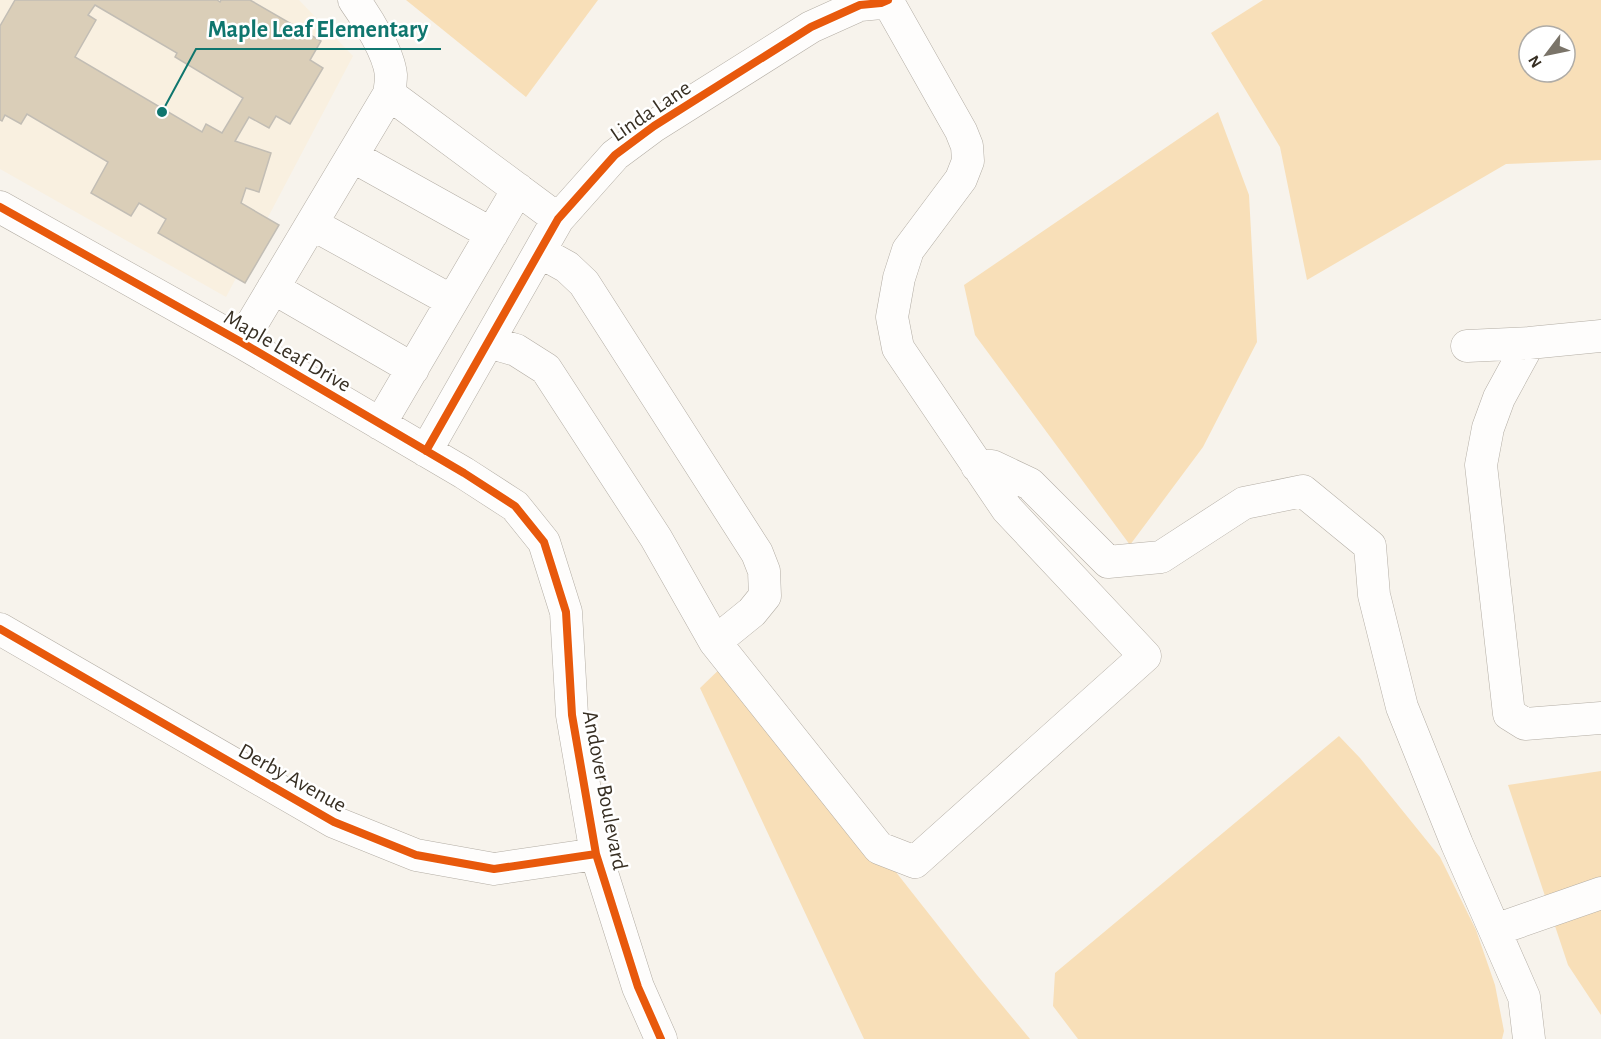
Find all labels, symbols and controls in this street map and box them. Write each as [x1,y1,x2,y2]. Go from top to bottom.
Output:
callout: Maple Leaf Elementary [196,7,441,49]
text: Maple Leaf Elementary [208,18,429,42]
north arrow [1517,24,1577,84]
text: N [1525,52,1545,70]
street label: Linda Lane [606,76,695,146]
street label: Maple Leaf Drive [220,306,355,396]
street label: Andover Boulevard [579,708,631,872]
street label: Derby Avenue [235,739,350,816]

